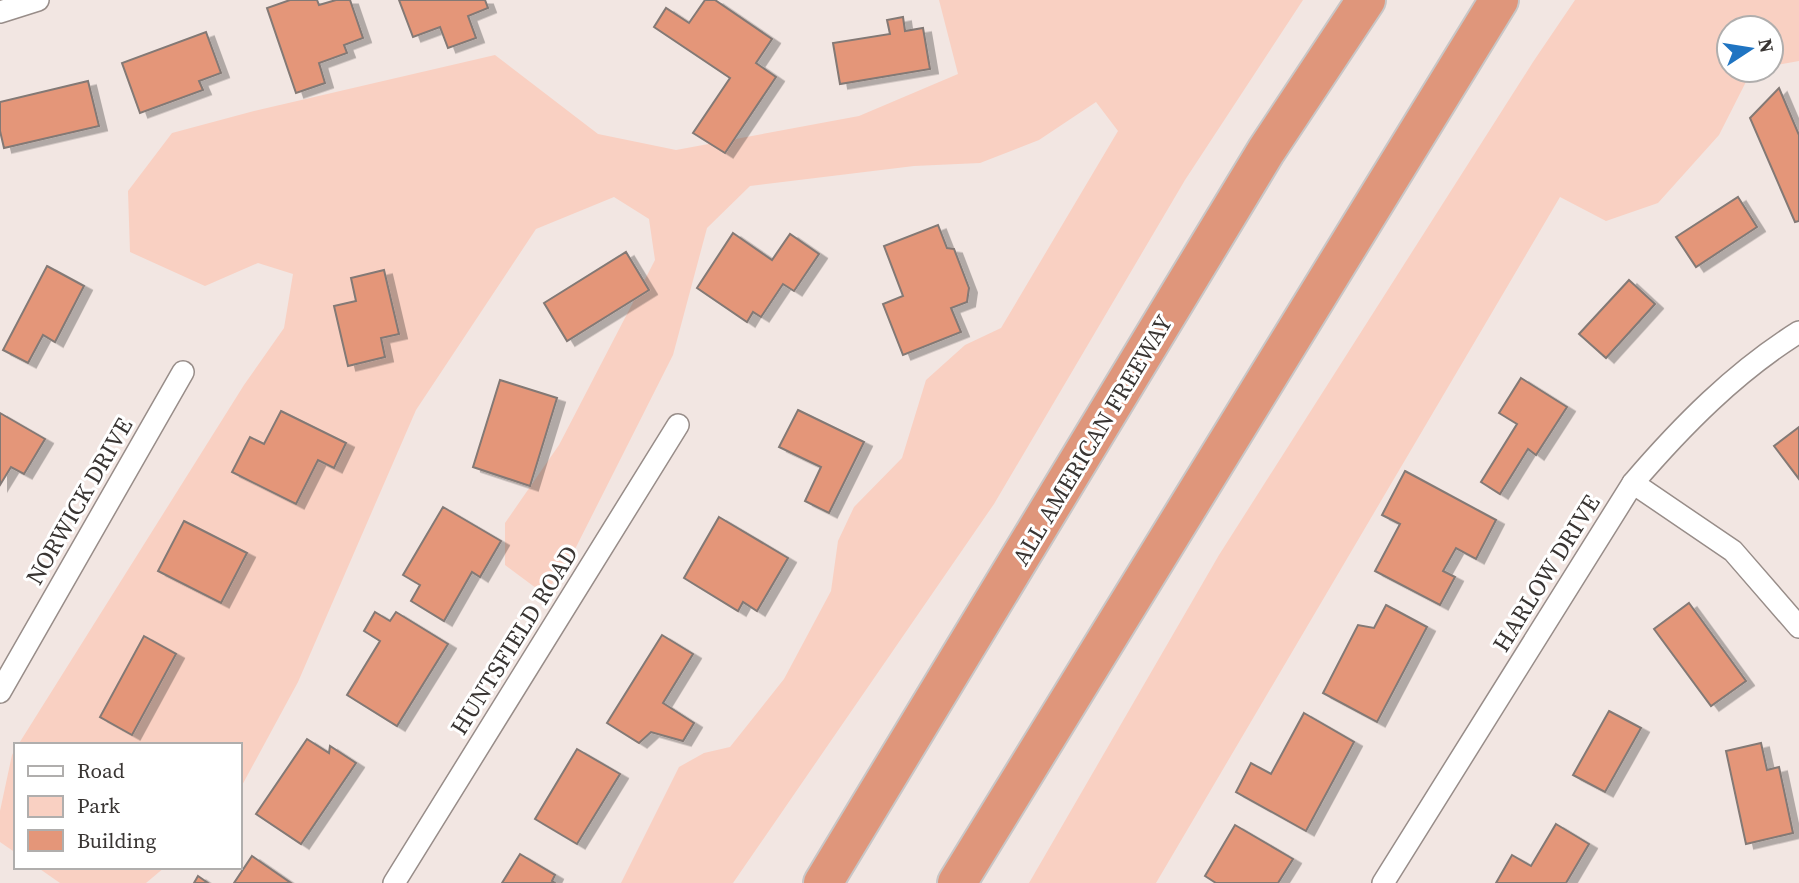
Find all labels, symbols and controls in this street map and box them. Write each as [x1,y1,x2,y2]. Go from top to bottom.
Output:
north arrow [1715,14,1785,84]
text: N [1752,36,1781,55]
street label: ALL AMERICAN FREEWAY [1004,309,1180,571]
street label: NORWICK DRIVE [18,411,140,591]
street label: HARLOW DRIVE [1484,488,1608,658]
street label: HUNTSFIELD ROAD [442,539,586,741]
legend [14,743,242,869]
text: Road [77,756,125,785]
text: Park [77,791,121,820]
text: Building [77,826,156,855]

